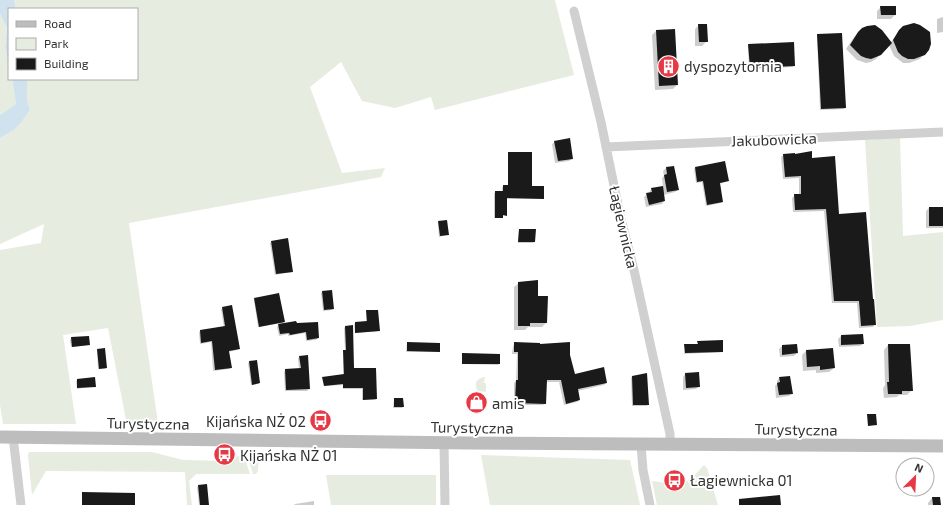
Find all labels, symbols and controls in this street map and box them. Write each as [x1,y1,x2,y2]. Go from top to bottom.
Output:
legend [8,8,138,80]
text: Road [44,16,72,30]
text: Park [44,36,69,50]
building icon: dyspozytornia [655,53,681,79]
text: Building [44,56,89,70]
place label: dyspozytornia [684,57,782,75]
street label: Jakubowicka [731,129,817,149]
street label: Łagiewnicka [606,184,642,270]
shop icon: amis [463,390,489,416]
place label: amis [492,394,525,412]
bus stop icon: Kijańska NŻ 02 [308,408,334,434]
place label: Kijańska NŻ 02 [206,412,306,431]
street label: Turystyczna [106,413,190,433]
street label: Turystyczna [430,417,514,437]
street label: Turystyczna [754,419,838,439]
bus stop icon: Kijańska NŻ 01 [211,442,237,468]
place label: Kijańska NŻ 01 [240,446,338,465]
north arrow [895,457,935,497]
text: N [913,460,926,475]
bus stop icon: Łagiewnicka 01 [661,467,687,493]
place label: Łagiewnicka 01 [690,471,793,489]

